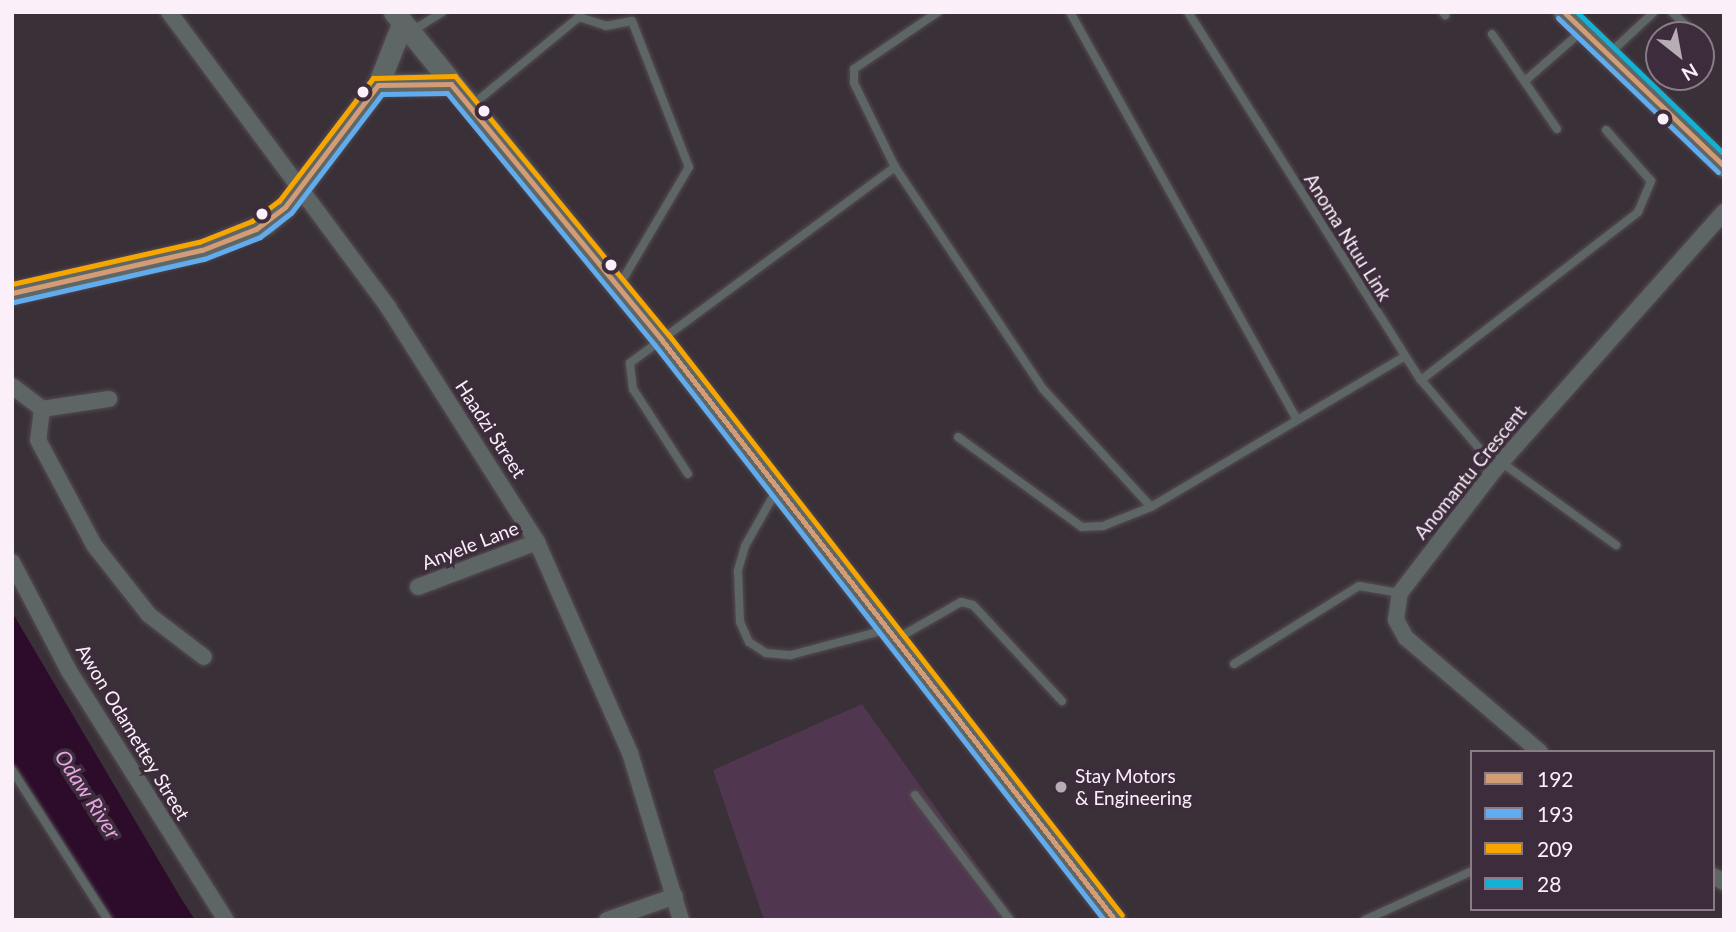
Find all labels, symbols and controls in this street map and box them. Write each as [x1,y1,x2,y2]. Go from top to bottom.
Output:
north arrow [1645,21,1715,91]
text: N [1678,59,1702,86]
unlabelled marker [356,85,370,99]
unlabelled marker [477,104,491,118]
unlabelled marker [1656,112,1670,126]
street label: Anoma Ntuu Link [1300,169,1396,305]
unlabelled marker [255,207,269,221]
unlabelled marker [604,258,618,272]
street label: Haadzi Street [451,376,531,482]
street label: Anomantu Crescent [1409,400,1531,544]
street label: Anyele Lane [418,516,522,574]
street label: Awon Odamettey Street [71,640,195,824]
water label: Odaw River [50,745,126,843]
legend [1470,750,1715,911]
place label: Stay Motors & Engineering [1075,765,1192,809]
text: 192 [1537,766,1574,791]
marker: Stay Motors & Engineering [1053,779,1069,795]
text: 193 [1537,801,1574,826]
text: 209 [1537,836,1574,861]
text: 28 [1537,871,1561,896]

